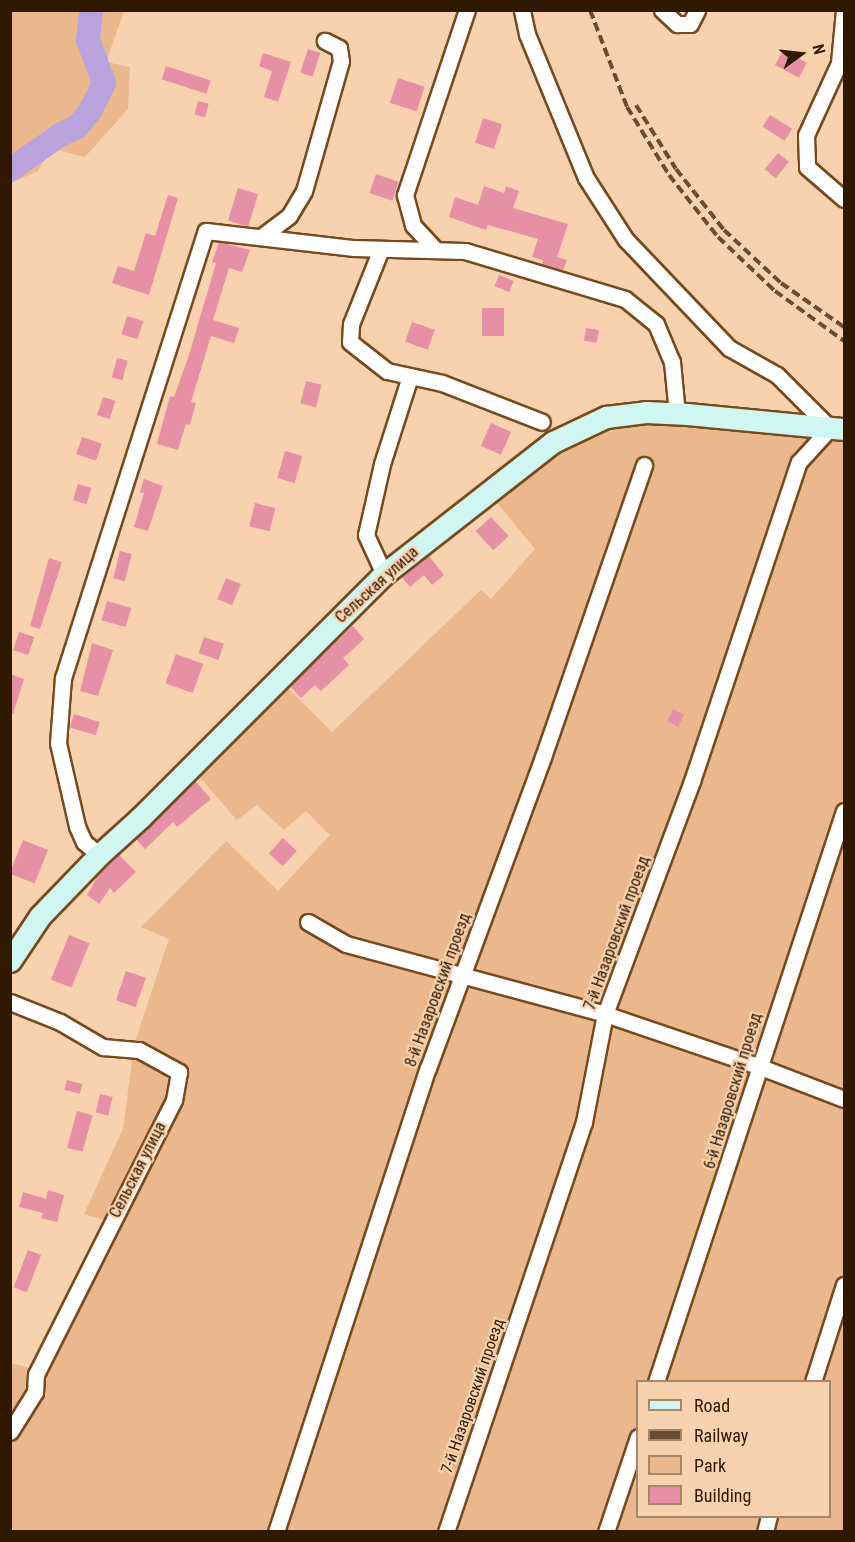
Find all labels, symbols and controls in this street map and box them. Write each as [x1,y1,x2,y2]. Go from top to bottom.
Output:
north arrow [771,24,831,84]
text: N [808,42,829,56]
street label: Сельская улица [331,543,423,627]
street label: 7-й Назаровский проезд [580,853,654,1013]
street label: 8-й Назаровский проезд [401,910,475,1070]
street label: 6-й Назаровский проезд [700,1011,766,1171]
street label: Сельская улица [106,1119,170,1221]
street label: 7-й Назаровский проезд [437,1316,509,1476]
legend [636,1380,831,1518]
text: Road [694,1395,730,1416]
text: Railway [694,1425,748,1446]
text: Park [694,1455,726,1476]
text: Building [694,1485,751,1506]

